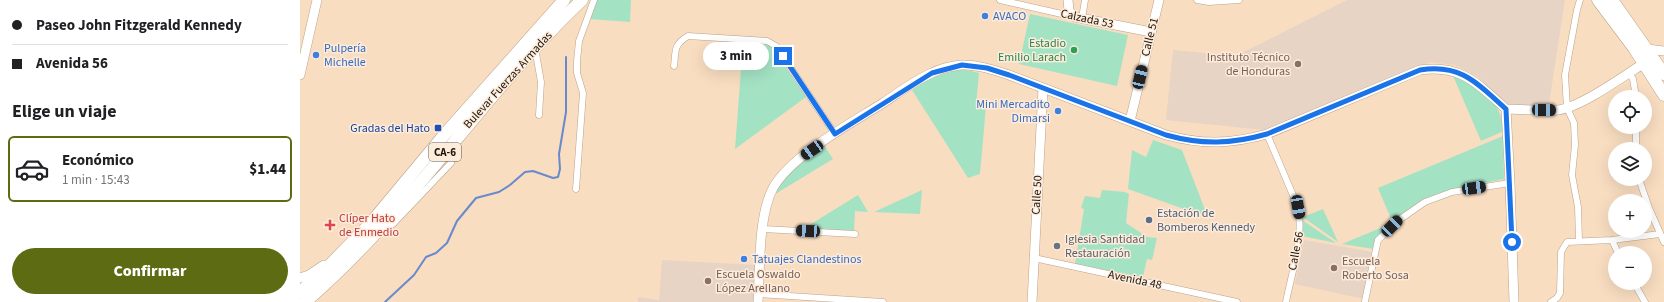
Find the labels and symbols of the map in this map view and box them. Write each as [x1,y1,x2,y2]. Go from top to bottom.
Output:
street label: Calzada 53 [1059,5,1115,33]
place label: AVACO [993,8,1026,25]
marker: AVACO [980,11,990,21]
street label: Calle 51 [1137,16,1163,58]
street label: Bulevar Fuerzas Armadas [460,28,556,132]
place label: Estadio Emilio Larach [998,35,1066,66]
place label: Pulpería Michelle [324,40,366,71]
callout: 3 min [703,42,769,70]
marker: Estadio Emilio Larach [1069,45,1079,55]
route end [774,47,792,65]
place label: Instituto Técnico de Honduras [1207,49,1290,80]
marker: Pulpería Michelle [311,50,321,60]
marker: Instituto Técnico de Honduras [1293,59,1303,69]
car [1131,64,1149,90]
place label: Mini Mercadito Dimarsi [976,96,1050,127]
car [1532,104,1556,116]
marker: Mini Mercadito Dimarsi [1053,106,1063,116]
place label: Gradas del Hato [350,120,430,137]
marker: Gradas del Hato [433,123,443,133]
car [799,138,825,162]
road number: CA-6 [429,143,461,161]
street label: Calle 50 [1027,175,1047,215]
car [1461,180,1487,196]
car [1290,194,1306,220]
place label: Estación de Bomberos Kennedy [1157,205,1256,236]
place label: Clíper Hato de Enmedio [339,210,399,241]
car [1379,213,1405,239]
marker: Estación de Bomberos Kennedy [1144,215,1154,225]
marker: Clíper Hato de Enmedio [324,219,336,231]
car [796,224,820,238]
street label: Calle 56 [1284,230,1308,272]
place label: Iglesia Santidad Restauración [1065,231,1145,262]
route start [1503,233,1521,251]
marker: Iglesia Santidad Restauración [1052,241,1062,251]
place label: Tatuajes Clandestinos [752,251,861,268]
place label: Escuela Roberto Sosa [1342,253,1409,284]
marker: Tatuajes Clandestinos [739,254,749,264]
marker: Escuela Roberto Sosa [1329,263,1339,273]
place label: Escuela Oswaldo López Arellano [716,266,801,297]
street label: Avenida 48 [1107,266,1163,294]
marker: Escuela Oswaldo López Arellano [703,276,713,286]

